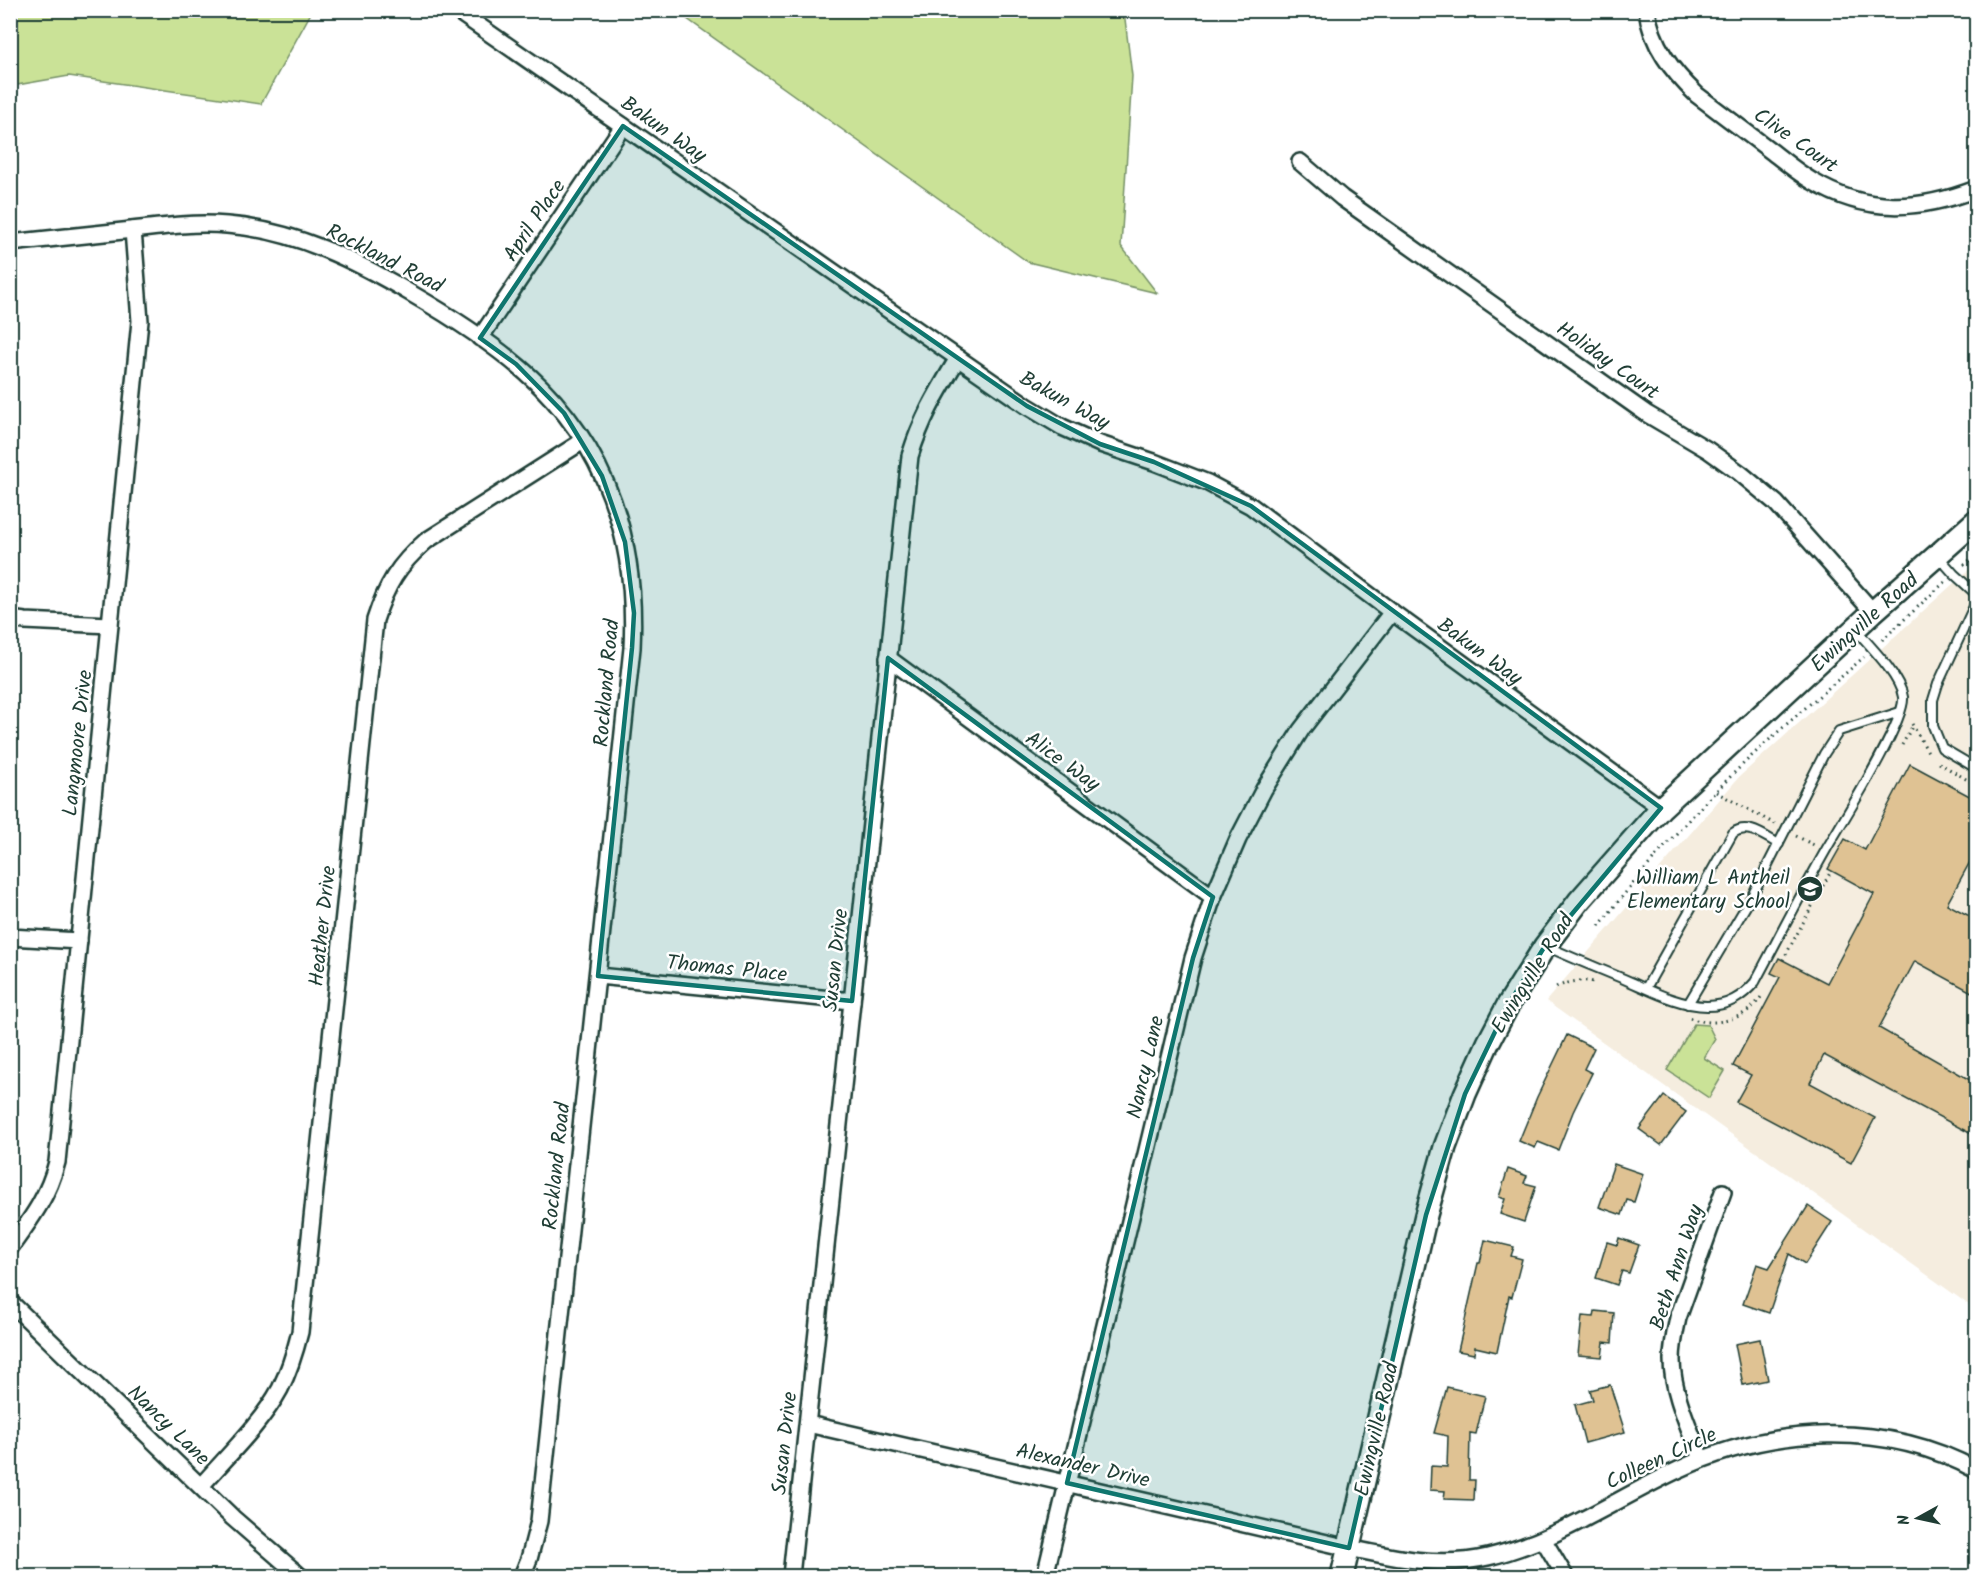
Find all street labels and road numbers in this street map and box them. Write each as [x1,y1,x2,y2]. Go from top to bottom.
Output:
street label: Bakun Way [613,88,713,172]
street label: Clive Court [1746,100,1845,183]
street label: April Place [495,172,575,269]
street label: Rockland Road [320,216,449,303]
street label: Holiday Court [1549,313,1666,410]
street label: Bakun Way [1013,363,1116,440]
street label: Ewingville Road [1803,565,1927,681]
street label: Bakun Way [1429,610,1529,695]
street label: Rockland Road [585,617,630,748]
street label: Langmoore Drive [54,668,103,818]
street label: Alice Way [1018,724,1107,801]
street label: Heather Drive [301,864,346,988]
street label: Susan Drive [815,906,858,1013]
street label: Ewingville Road [1483,907,1584,1041]
street label: Thomas Place [665,947,789,992]
street label: Nancy Lane [1119,1012,1174,1122]
street label: Rockland Road [534,1100,581,1232]
street label: Beth Ann Way [1642,1200,1713,1335]
street label: Ewingville Road [1346,1359,1409,1500]
street label: Nancy Lane [119,1378,218,1475]
street label: Susan Drive [764,1389,807,1496]
street label: Colleen Circle [1601,1419,1723,1500]
street label: Alexander Drive [1012,1435,1153,1498]

